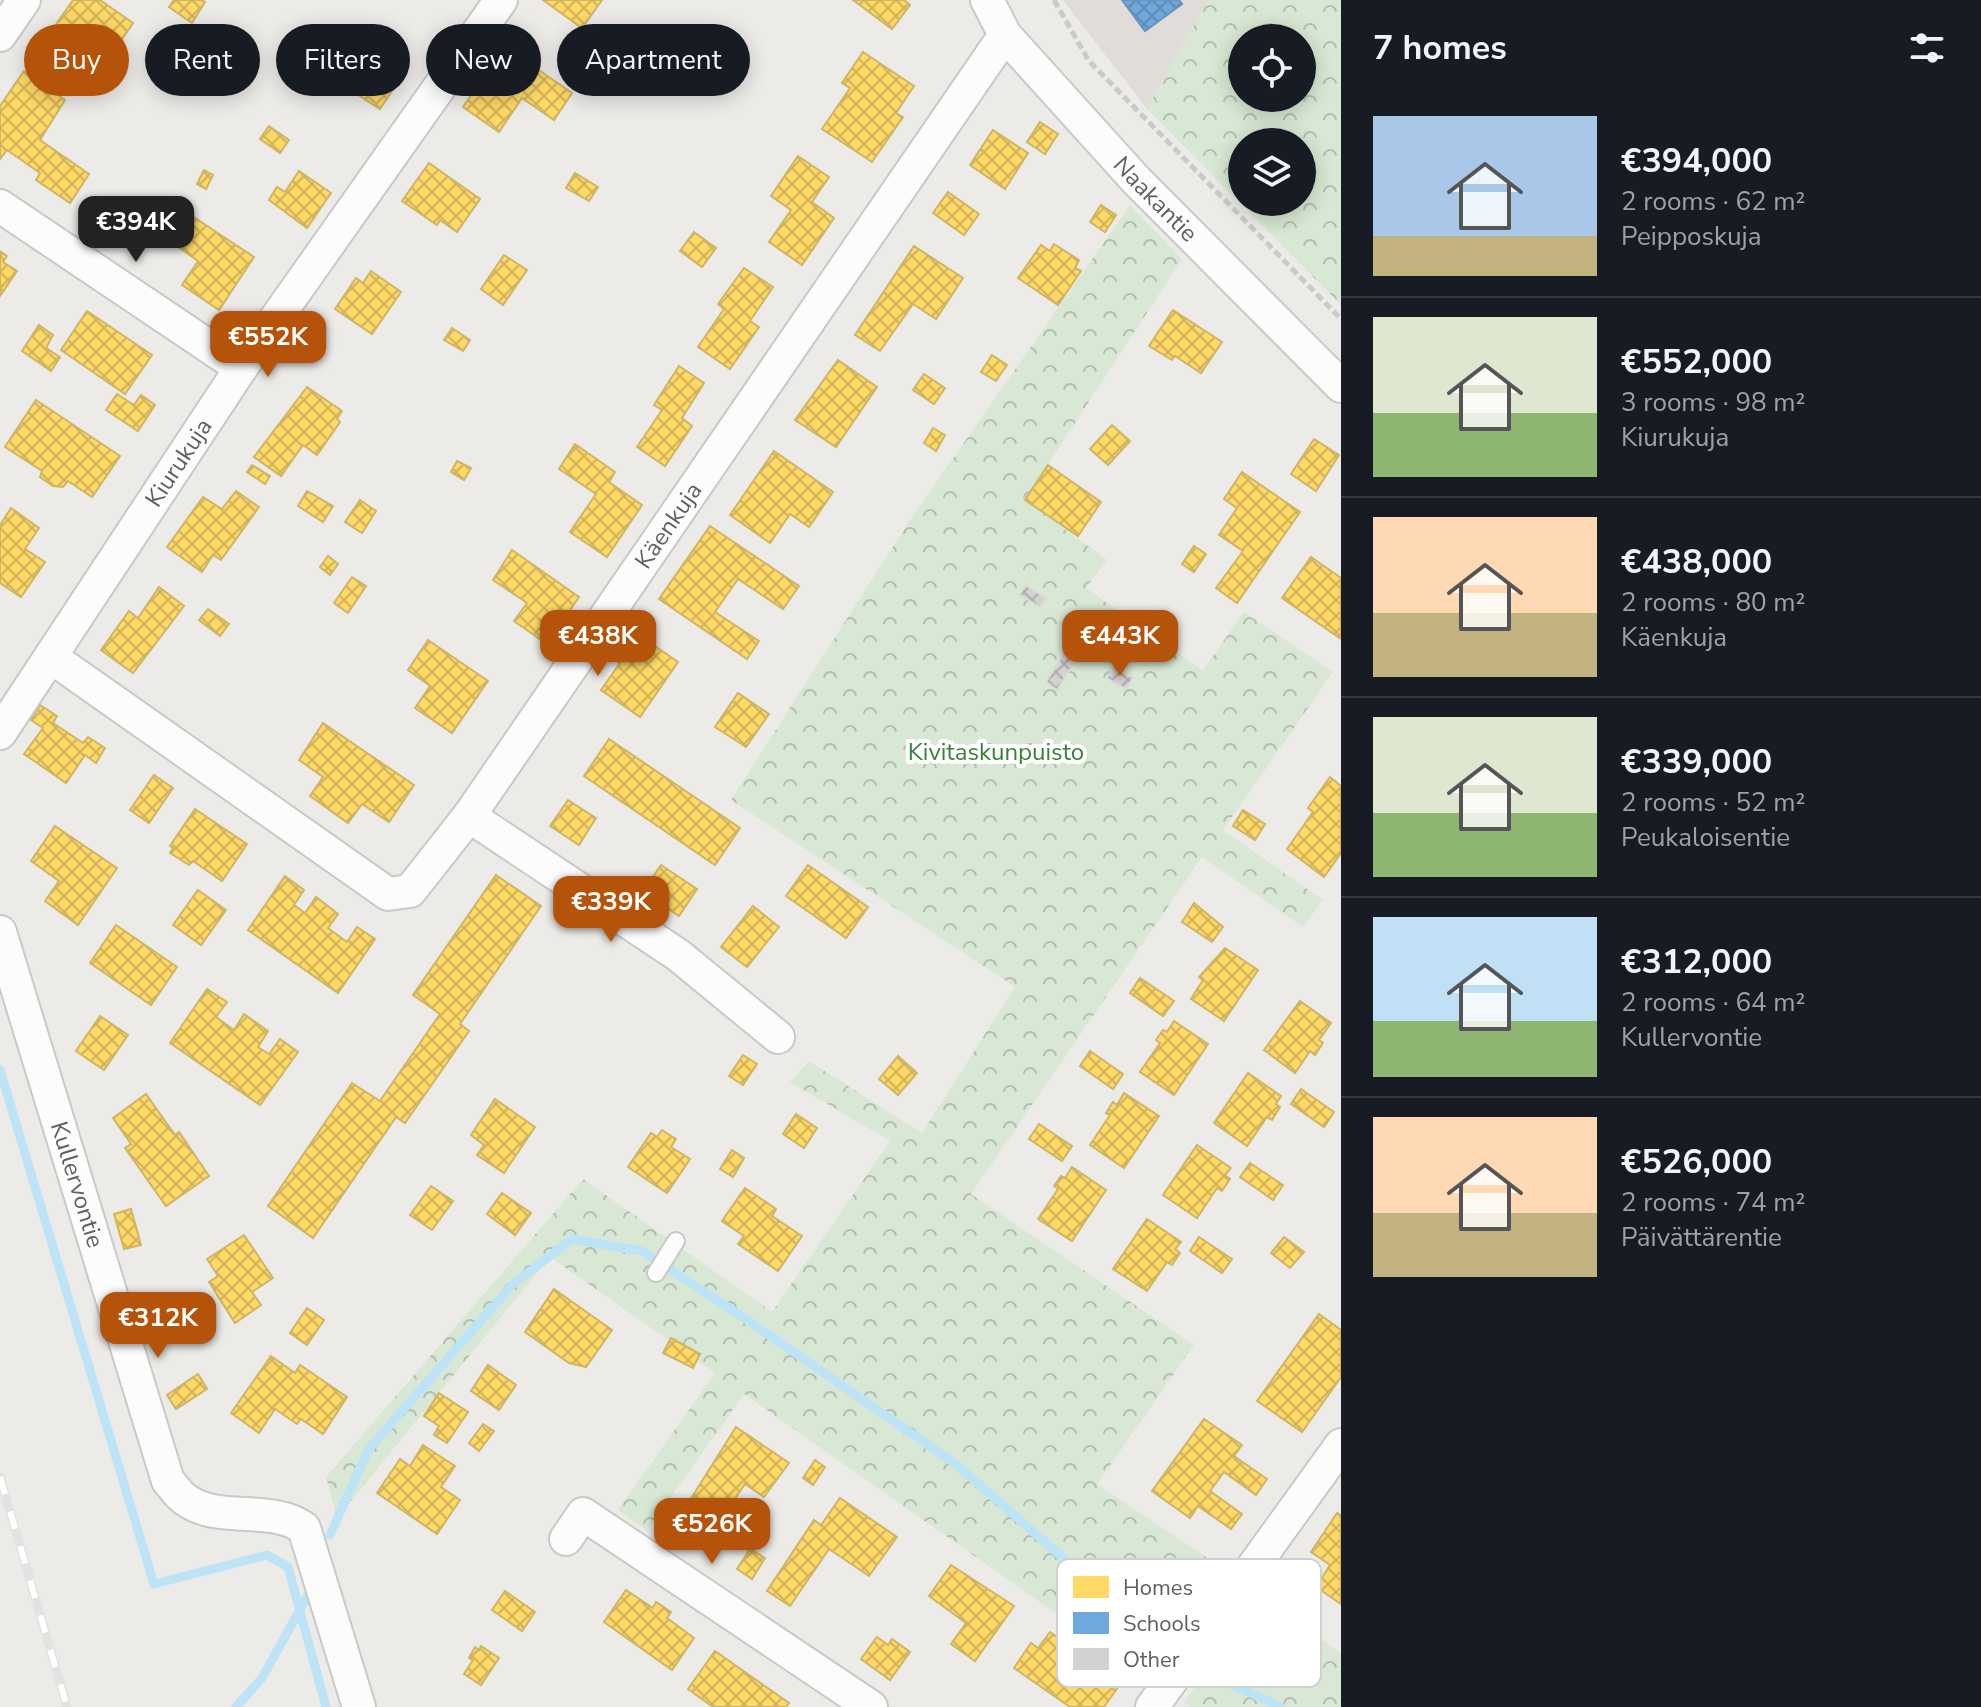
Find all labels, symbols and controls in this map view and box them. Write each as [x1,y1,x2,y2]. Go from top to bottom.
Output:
chip: Buy [24,24,129,96]
chip: Rent [145,24,260,96]
chip: Filters [276,24,410,96]
chip: New [426,24,541,96]
chip: Apartment [557,24,750,96]
map controls [1228,24,1316,216]
button: locate [1228,24,1316,112]
text: 7 homes [1373,25,1507,71]
icon: filters [1905,26,1949,70]
button: layers [1228,128,1316,216]
text: €394,000 [1621,138,1772,184]
icon: home [1437,148,1533,244]
street label: Naakantie [1106,149,1205,249]
text: 2 rooms · 62 m² [1621,184,1805,219]
pin: €394K [80,196,192,264]
text: €394K [96,204,176,239]
text: Peipposkuja [1621,219,1762,254]
pin: €552K [212,311,324,379]
text: €552K [228,319,308,354]
text: €552,000 [1621,339,1772,385]
icon: home [1437,349,1533,445]
text: 3 rooms · 98 m² [1621,385,1805,420]
street label: Kiurukuja [138,412,219,513]
text: Kiurukuja [1621,420,1729,455]
street label: Käenkuja [627,476,709,575]
text: €438,000 [1621,539,1772,585]
icon: home [1437,549,1533,645]
text: 2 rooms · 80 m² [1621,585,1805,620]
pin: €438K [542,610,654,678]
pin: €443K [1064,610,1176,678]
text: €438K [558,618,638,653]
text: €443K [1080,618,1160,653]
text: Käenkuja [1621,620,1727,655]
park label: Kivitaskunpuisto [908,736,1084,768]
text: €339,000 [1621,739,1772,785]
icon: home [1437,749,1533,845]
text: 2 rooms · 52 m² [1621,785,1805,820]
text: Peukaloisentie [1621,820,1790,855]
pin: €339K [555,876,667,944]
text: €339K [571,884,651,919]
text: €312,000 [1621,939,1772,985]
icon: home [1437,949,1533,1045]
text: 2 rooms · 64 m² [1621,985,1805,1020]
text: Kullervontie [1621,1020,1762,1055]
street label: Kullervontie [43,1117,112,1251]
text: €526,000 [1621,1139,1772,1185]
icon: home [1437,1149,1533,1245]
text: 2 rooms · 74 m² [1621,1185,1805,1220]
text: Päivättärentie [1621,1220,1782,1255]
pin: €312K [102,1292,214,1360]
text: €312K [118,1300,198,1335]
pin: €526K [656,1498,768,1566]
text: €526K [672,1506,752,1541]
legend [1057,1559,1321,1687]
text: Homes [1123,1573,1193,1603]
text: Schools [1123,1609,1201,1639]
text: Other [1123,1645,1180,1675]

